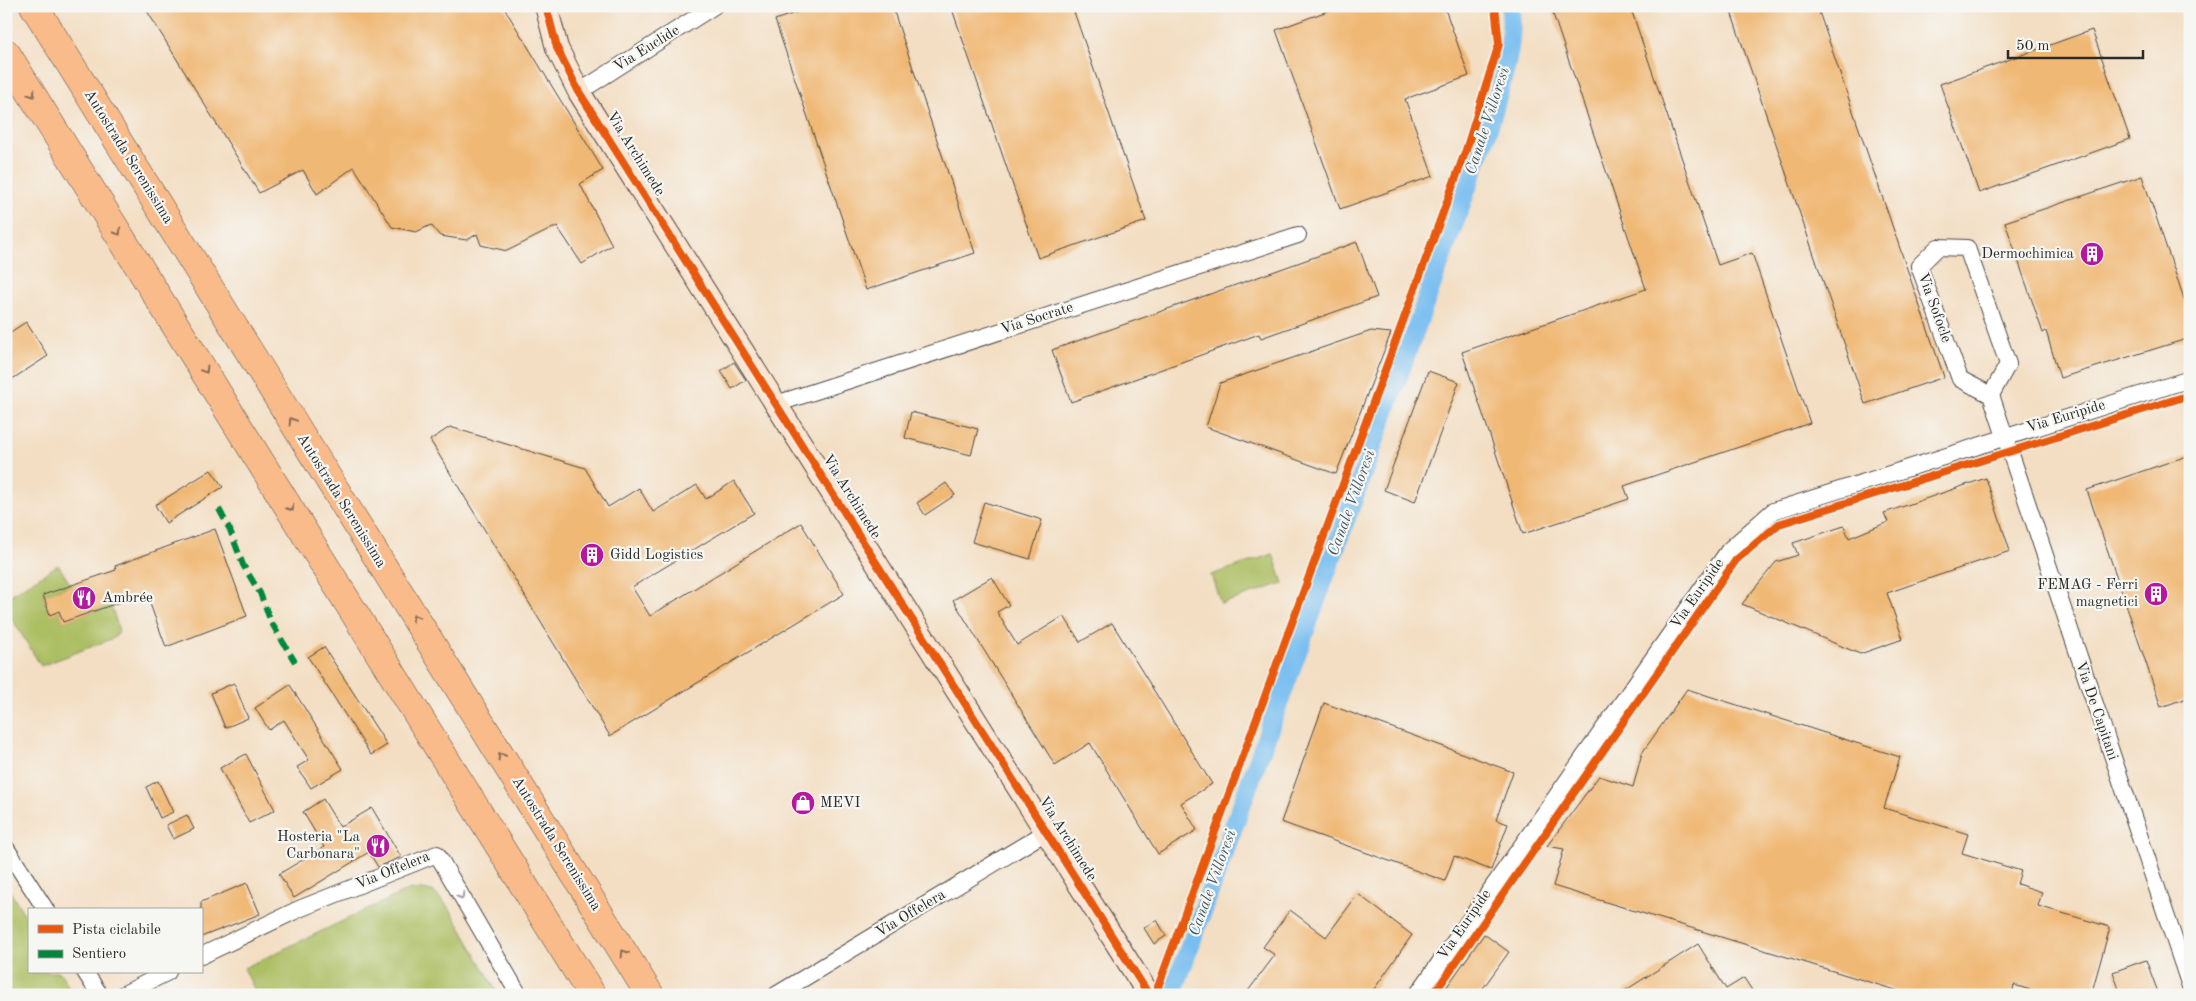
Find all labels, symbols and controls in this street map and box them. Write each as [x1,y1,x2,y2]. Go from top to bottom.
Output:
street label: Via Euclide [612,23,683,75]
scale bar [2008,28,2144,60]
text: 50 m [2016,39,2050,54]
water label: Canale Villoresi [1463,65,1513,177]
street label: Autostrada Serenissima [81,87,176,227]
one-way arrow [26,89,35,98]
street label: Via Archimede [603,109,667,199]
one-way arrow [112,227,122,236]
building icon: Dermochimica [2079,241,2105,267]
place label: Dermochimica [1981,247,2075,262]
street label: Via Sofocle [1914,271,1954,345]
street label: Via Socrate [999,300,1075,338]
one-way arrow [198,364,208,373]
street label: Via Euripide [2025,398,2107,436]
one-way arrow [288,417,298,426]
street label: Autostrada Serenissima [294,431,389,571]
water label: Canale Villoresi [1325,447,1379,558]
street label: Via Archimede [819,452,883,542]
one-way arrow [284,502,294,511]
building icon: Gidd Logistics [579,542,605,568]
place label: Gidd Logistics [610,548,703,563]
street label: Via Euripide [1668,556,1728,632]
place label: FEMAG - Ferri magnetici [2037,578,2138,610]
building icon: FEMAG - Ferri magnetici [2143,581,2169,607]
restaurant icon: Ambrée [71,585,97,611]
place label: Ambrée [102,591,153,606]
one-way arrow [411,615,421,624]
street label: Via De Capitani [2072,660,2120,762]
one-way arrow [497,753,507,762]
street label: Autostrada Serenissima [509,774,604,914]
shop icon: MEVI [790,790,816,816]
street label: Via Archimede [1035,794,1099,884]
place label: MEVI [820,796,861,811]
water label: Canale Villoresi [1186,827,1240,938]
place label: Hosteria "La Carbonara" [277,830,361,862]
restaurant icon: Hosteria "La Carbonara" [365,833,391,859]
street label: Via Offelera [354,849,433,893]
street label: Via Offelera [874,887,949,941]
street label: Via Euripide [1435,887,1495,963]
one-way arrow [455,890,465,899]
legend [28,908,202,974]
text: Pista ciclabile [72,923,161,938]
text: Sentiero [72,947,126,962]
one-way arrow [620,950,630,959]

